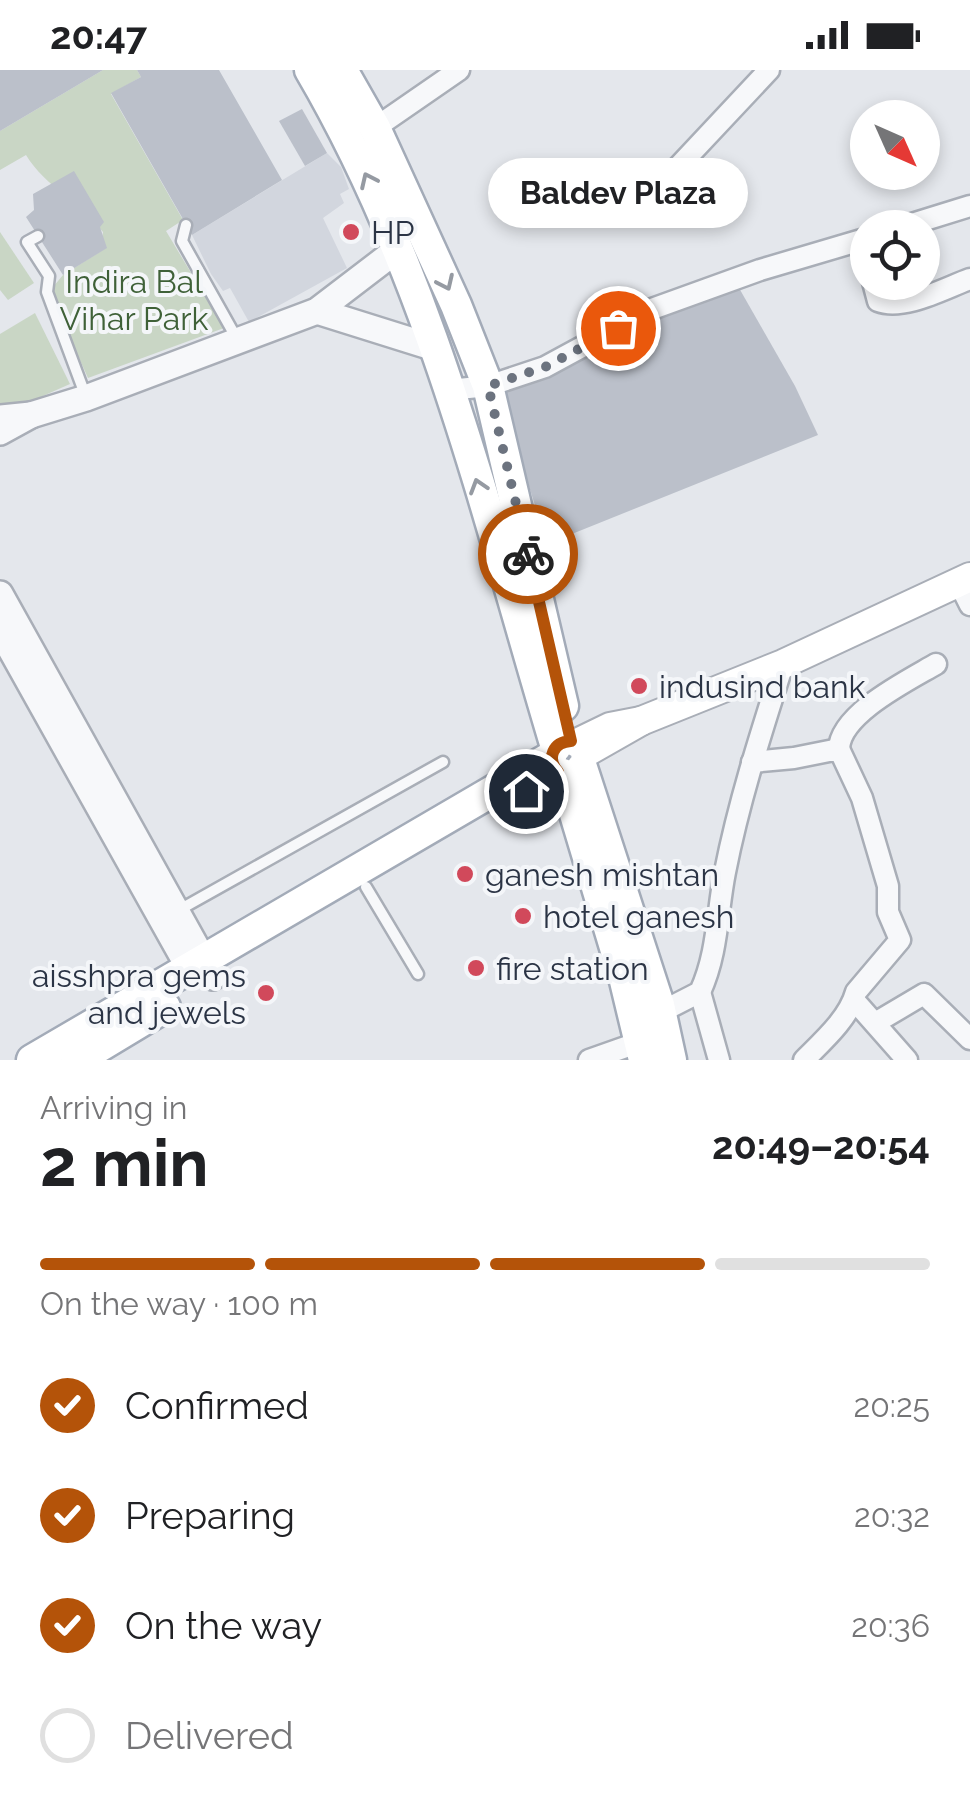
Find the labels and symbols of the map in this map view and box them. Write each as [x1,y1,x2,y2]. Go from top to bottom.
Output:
north arrow [850,100,940,190]
callout: Baldev Plaza [488,158,748,228]
one-way arrow [360,172,380,190]
place label: HP [371,214,415,251]
marker: HP [340,221,362,243]
park label: Indira Bal Vihar Park [60,263,208,337]
one-way arrow [434,273,454,291]
pin [576,286,661,371]
one-way arrow [469,478,490,495]
courier [478,504,578,604]
place label: indusind bank [659,668,866,705]
marker: indusind bank [628,675,650,697]
pin [484,749,569,834]
place label: ganesh mishtan [485,856,719,893]
marker: ganesh mishtan [454,863,476,885]
place label: hotel ganesh [543,898,734,935]
marker: hotel ganesh [512,905,534,927]
place label: fire station [496,950,649,987]
place label: aisshpra gems and jewels [32,957,246,1031]
marker: fire station [465,957,487,979]
marker: aisshpra gems and jewels [255,982,277,1004]

